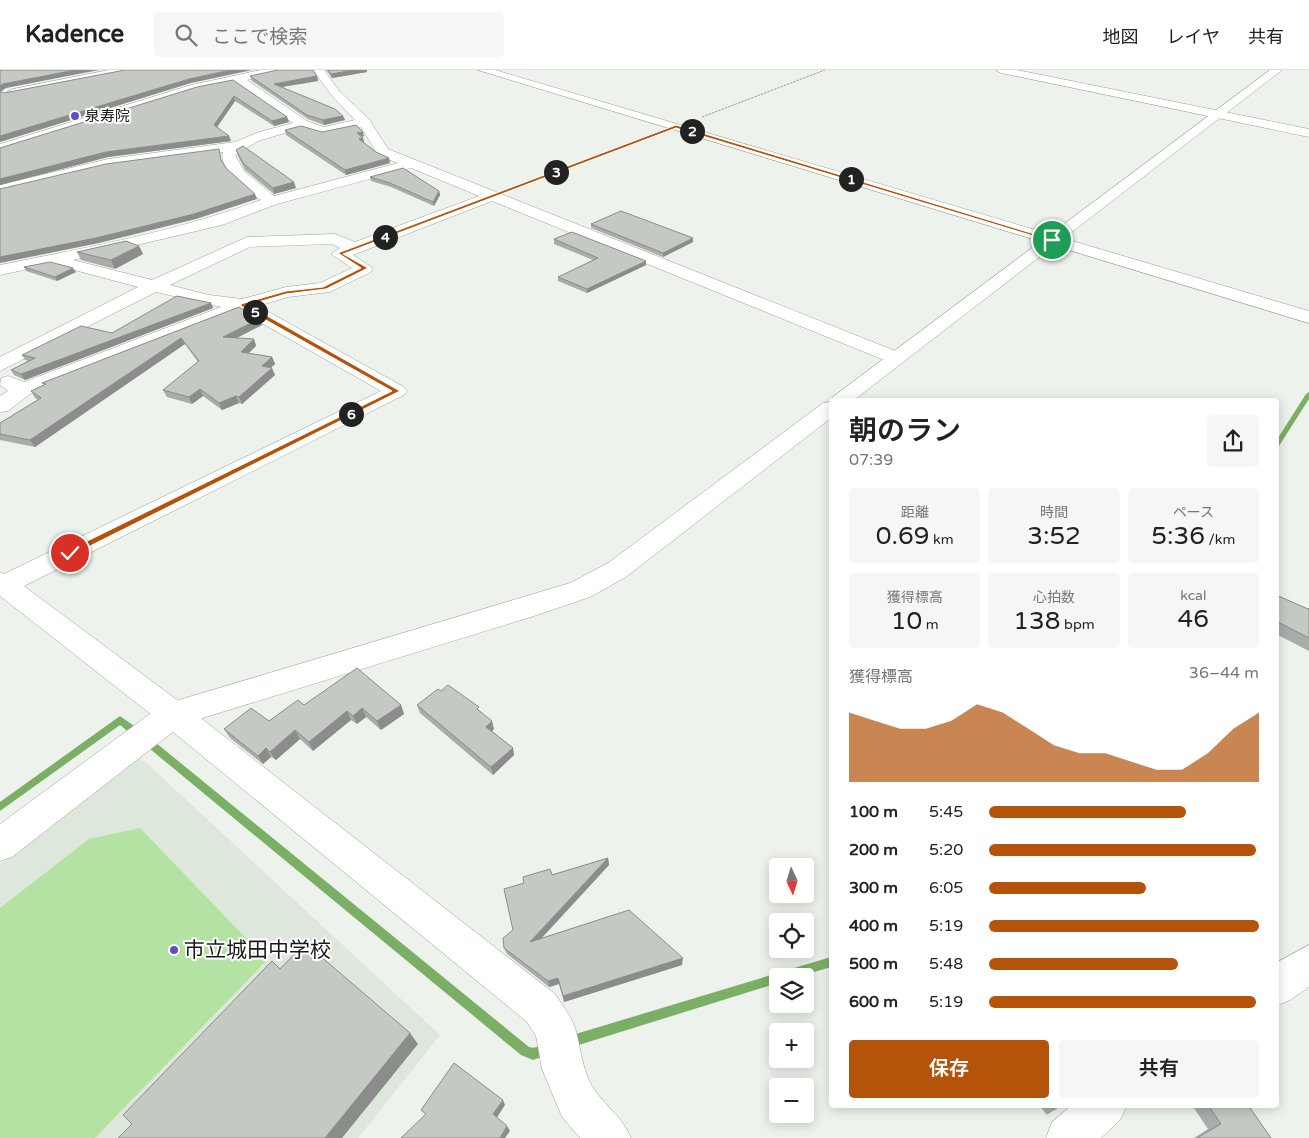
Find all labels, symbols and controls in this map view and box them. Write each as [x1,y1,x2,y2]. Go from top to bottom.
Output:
search box [154,12,504,57]
text: Kadence [25,20,124,49]
icon: search [172,21,200,49]
text: ここで検索 [212,26,307,48]
text: 地図 [1103,26,1139,48]
text: レイヤ [1167,26,1220,48]
text: 共有 [1248,26,1284,48]
place label: 泉寿院 [85,107,130,125]
marker: 泉寿院 [69,110,81,122]
pin: 2 [680,118,704,144]
text: 2 [688,123,697,140]
pin: 3 [544,160,568,184]
text: 3 [552,164,561,181]
pin: 1 [838,166,864,192]
text: 1 [847,171,856,188]
pin [1031,219,1073,261]
pin: 4 [372,224,398,250]
icon: arrive [1038,226,1066,254]
text: 4 [381,229,390,246]
pin: 5 [242,300,268,324]
text: 5 [251,304,260,321]
pin: 6 [338,402,364,426]
text: 6 [347,406,356,423]
text: 朝のラン [849,414,961,448]
button: share [1207,415,1259,467]
text: 07:39 [849,450,893,470]
text: 距離 [901,504,929,521]
text: 時間 [1040,504,1068,521]
text: ペース [1173,504,1214,521]
text: 0.69 [876,521,929,551]
text: 3:52 [1027,521,1081,551]
text: 5:36 [1151,521,1205,551]
text: km [929,531,954,548]
text: /km [1205,531,1235,548]
pin [49,532,91,574]
icon: check [56,539,84,567]
text: kcal [1180,587,1206,604]
text: 獲得標高 [887,589,943,606]
text: 心拍数 [1033,589,1075,606]
text: 46 [1178,604,1209,634]
text: 10 [891,606,922,636]
text: 138 [1013,606,1060,636]
text: m [922,616,939,633]
text: bpm [1060,616,1095,633]
text: 36–44 m [1189,663,1259,683]
text: 獲得標高 [849,667,913,687]
text: 100 m [849,802,898,822]
text: 5:45 [929,802,963,822]
text: 200 m [849,840,898,860]
text: 5:20 [929,840,963,860]
north arrow [769,858,814,902]
map controls [769,858,814,1123]
text: 300 m [849,878,898,898]
text: 6:05 [929,878,963,898]
button: locate [769,913,814,958]
text: 400 m [849,916,898,936]
text: 5:19 [929,916,963,936]
place label: 市立城田中学校 [184,938,331,963]
marker: 市立城田中学校 [168,944,180,956]
text: 500 m [849,954,898,974]
text: 5:48 [929,954,963,974]
button: layers [769,968,814,1013]
text: 600 m [849,992,898,1012]
text: 5:19 [929,992,963,1012]
button: + [769,1023,814,1068]
button: 保存 [849,1040,1049,1098]
button: 共有 [1059,1040,1259,1098]
button: − [769,1078,814,1123]

